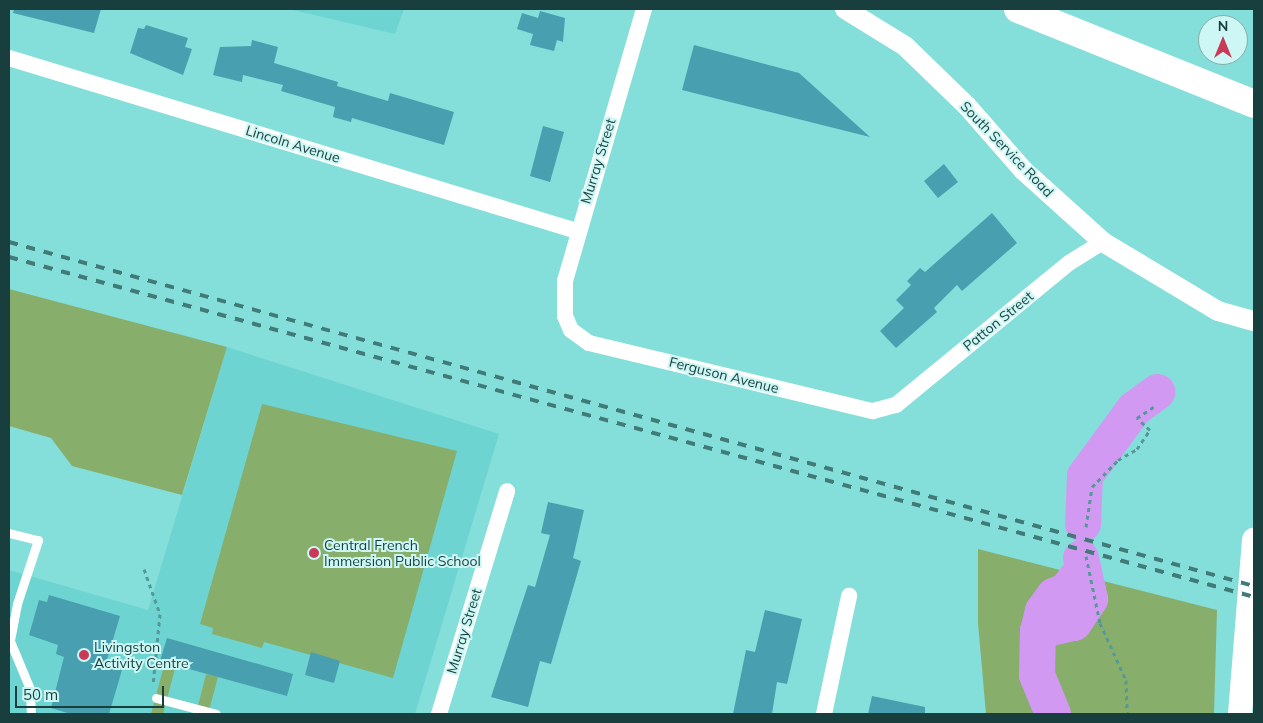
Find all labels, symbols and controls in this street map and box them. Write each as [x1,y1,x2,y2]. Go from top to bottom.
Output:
north arrow [1198,15,1248,65]
text: N [1218,17,1228,35]
street label: South Service Road [957,98,1057,200]
street label: Murray Street [577,116,619,206]
street label: Lincoln Avenue [244,122,342,166]
street label: Patton Street [960,288,1036,354]
street label: Ferguson Avenue [667,353,781,397]
place label: Central French Immersion Public School [324,537,481,570]
marker: Central French Immersion Public School [308,547,320,559]
street label: Murray Street [443,586,485,676]
place label: Livingston Activity Centre [94,639,189,672]
marker: Livingston Activity Centre [78,649,90,661]
scale bar [18,676,166,708]
text: 50 m [23,685,58,704]

